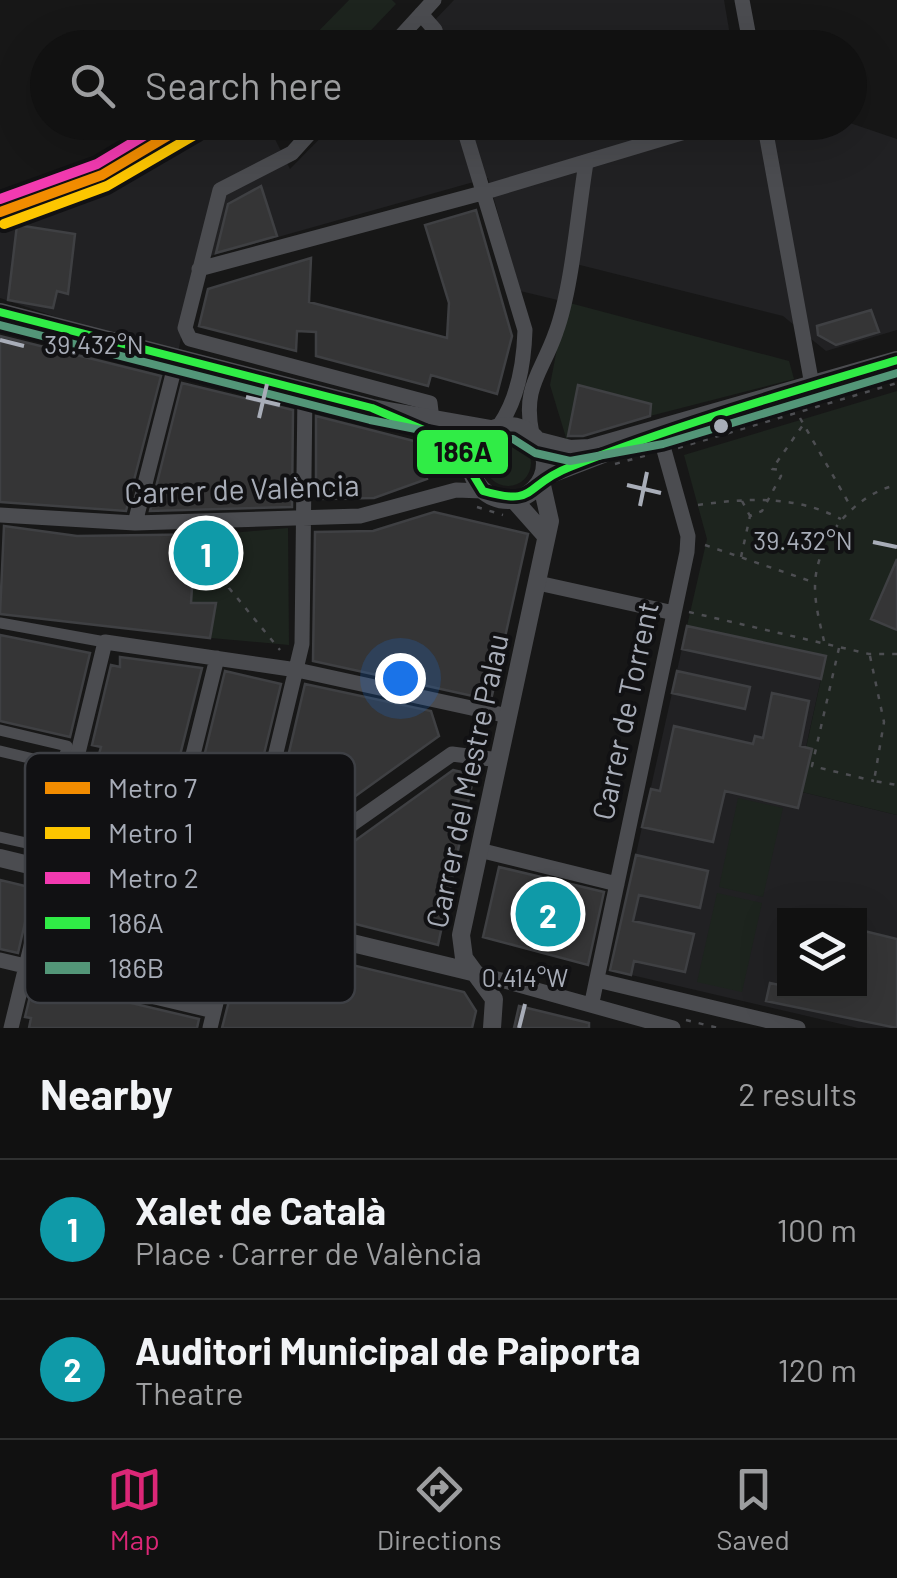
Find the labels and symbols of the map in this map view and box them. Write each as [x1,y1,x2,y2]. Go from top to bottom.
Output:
text: 39.432°N [44,329,144,359]
unlabelled marker [711,416,731,436]
line badge: 186A [415,428,510,476]
text: 186A [434,434,493,468]
street label: Carrer de València [124,466,360,510]
pin: 1 [174,516,238,590]
text: 39.432°N [753,525,853,555]
street label: Carrer de Torrent [583,598,665,823]
street label: Carrer del Mestre Palau [417,630,515,931]
your location [375,653,426,704]
legend [25,753,355,1003]
text: Metro 7 [108,770,197,804]
text: Metro 1 [108,815,194,849]
text: Metro 2 [108,860,199,894]
pin: 2 [516,876,580,952]
text: 186A [108,905,164,939]
text: 186B [108,950,164,984]
text: 0.414°W [482,962,568,992]

